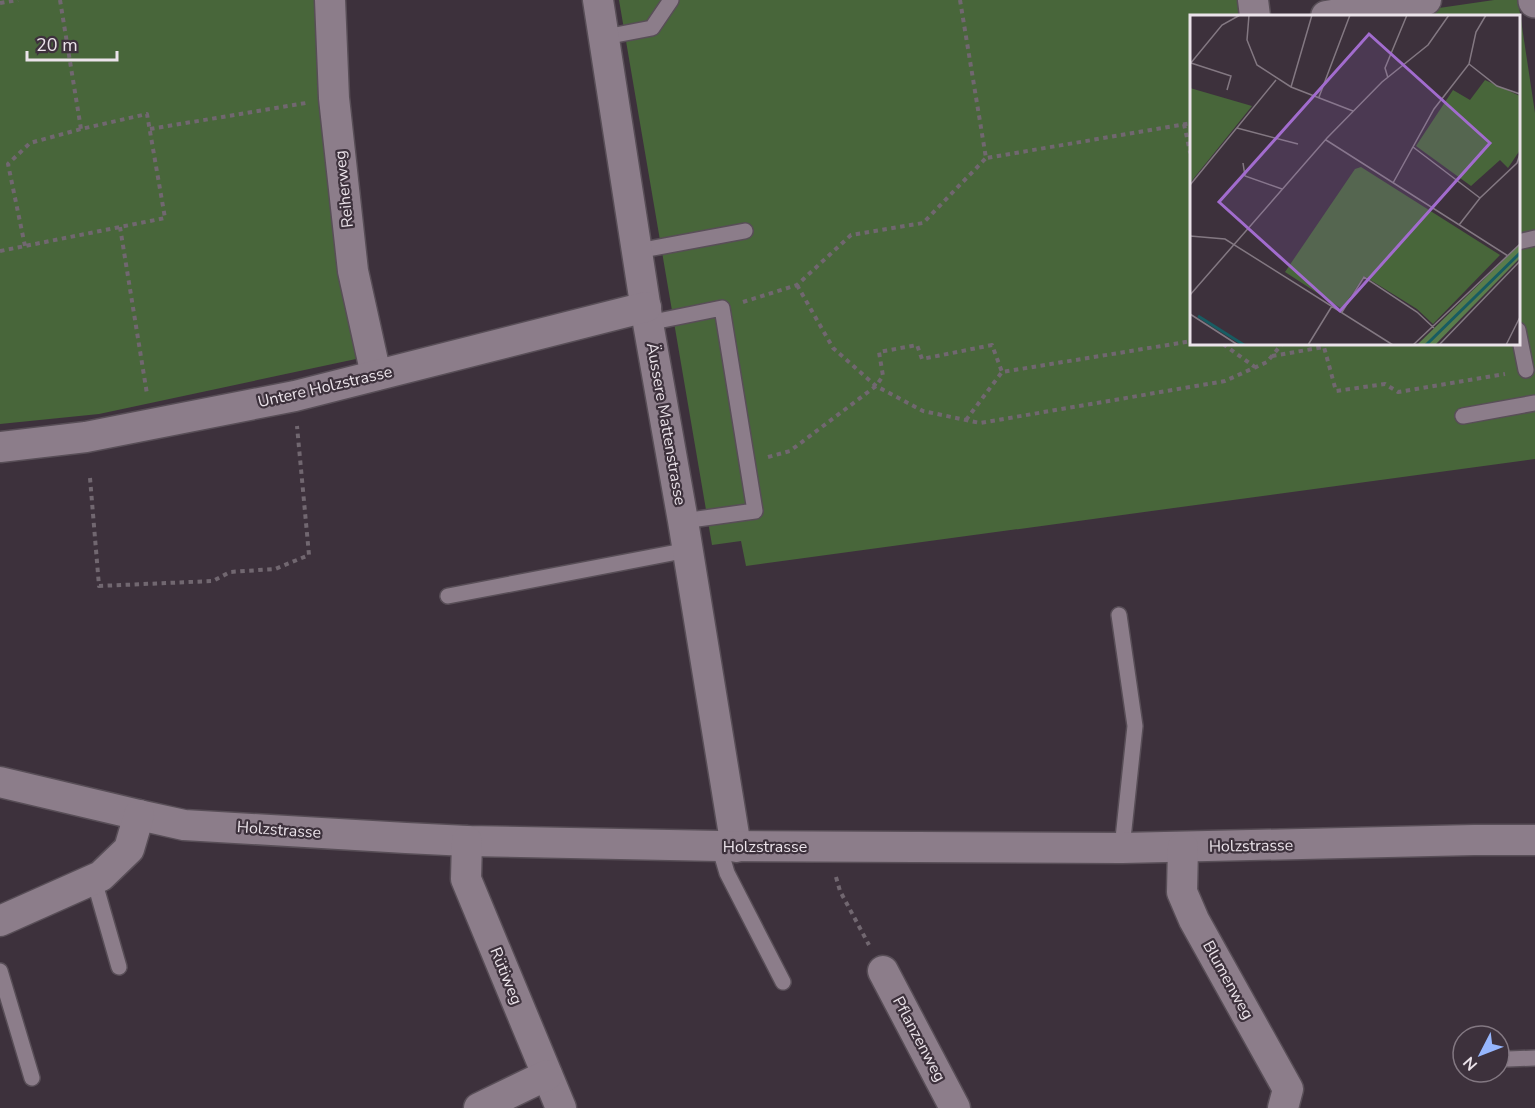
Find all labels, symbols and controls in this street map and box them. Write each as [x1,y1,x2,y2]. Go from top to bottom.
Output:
inset map [1190,15,1520,345]
scale bar [27,24,117,62]
text: 20 m [36,33,78,57]
street label: Reiherweg [329,149,359,229]
street label: Äussere Mattenstrasse [641,341,691,507]
street label: Untere Holzstrasse [256,361,394,413]
street label: Holzstrasse [236,816,322,844]
street label: Holzstrasse [1209,834,1293,858]
street label: Holzstrasse [723,836,807,858]
street label: Blumenweg [1197,937,1259,1023]
street label: Rütiweg [485,944,527,1008]
street label: Pflanzenweg [887,992,951,1086]
north arrow [1451,1024,1511,1084]
text: N [1458,1052,1483,1075]

